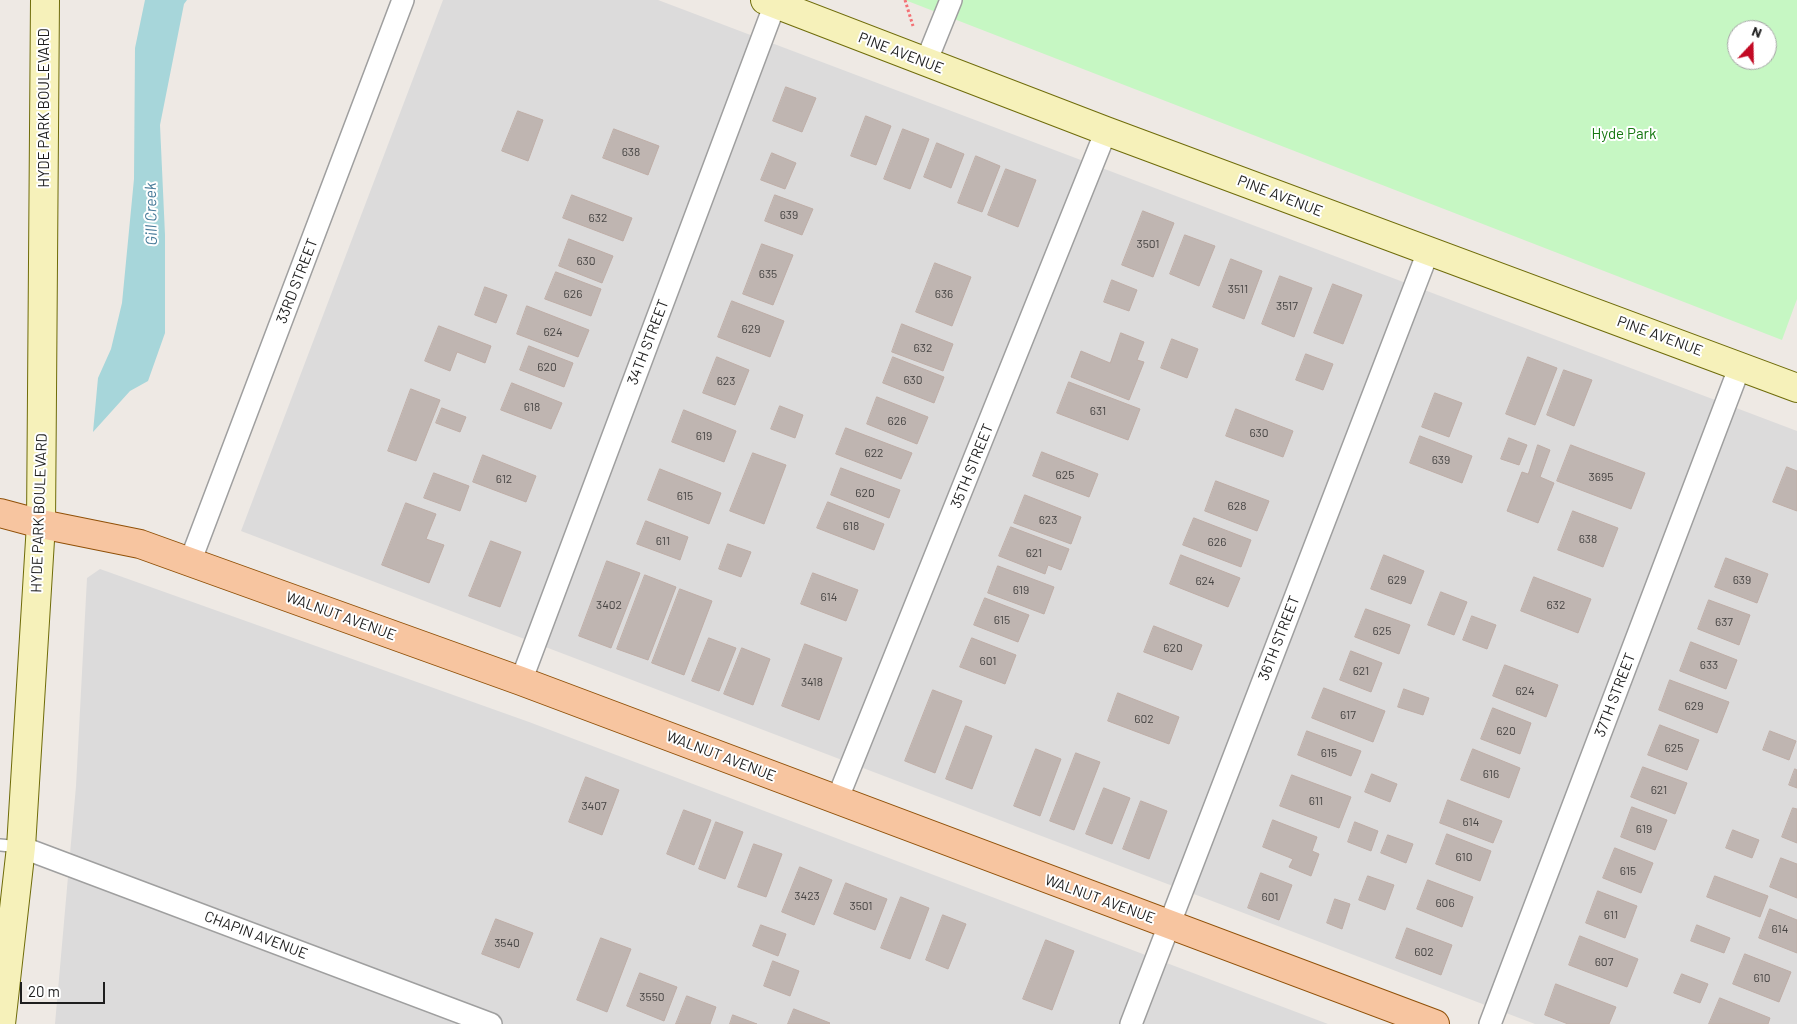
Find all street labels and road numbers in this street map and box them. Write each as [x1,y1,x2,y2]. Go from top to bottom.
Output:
street label: HYDE PARK BOULEVARD [35,28,53,188]
street label: PINE AVENUE [856,29,946,77]
street label: PINE AVENUE [1235,172,1325,220]
street label: 33RD STREET [273,236,321,326]
street label: 34TH STREET [623,297,673,387]
street label: PINE AVENUE [1615,312,1705,360]
street label: 35TH STREET [947,421,997,511]
street label: HYDE PARK BOULEVARD [27,433,51,593]
street label: WALNUT AVENUE [284,588,398,644]
street label: 36TH STREET [1255,593,1303,683]
street label: 37TH STREET [1591,650,1639,740]
street label: WALNUT AVENUE [664,727,778,785]
street label: WALNUT AVENUE [1043,871,1157,927]
street label: CHAPIN AVENUE [202,907,310,963]

